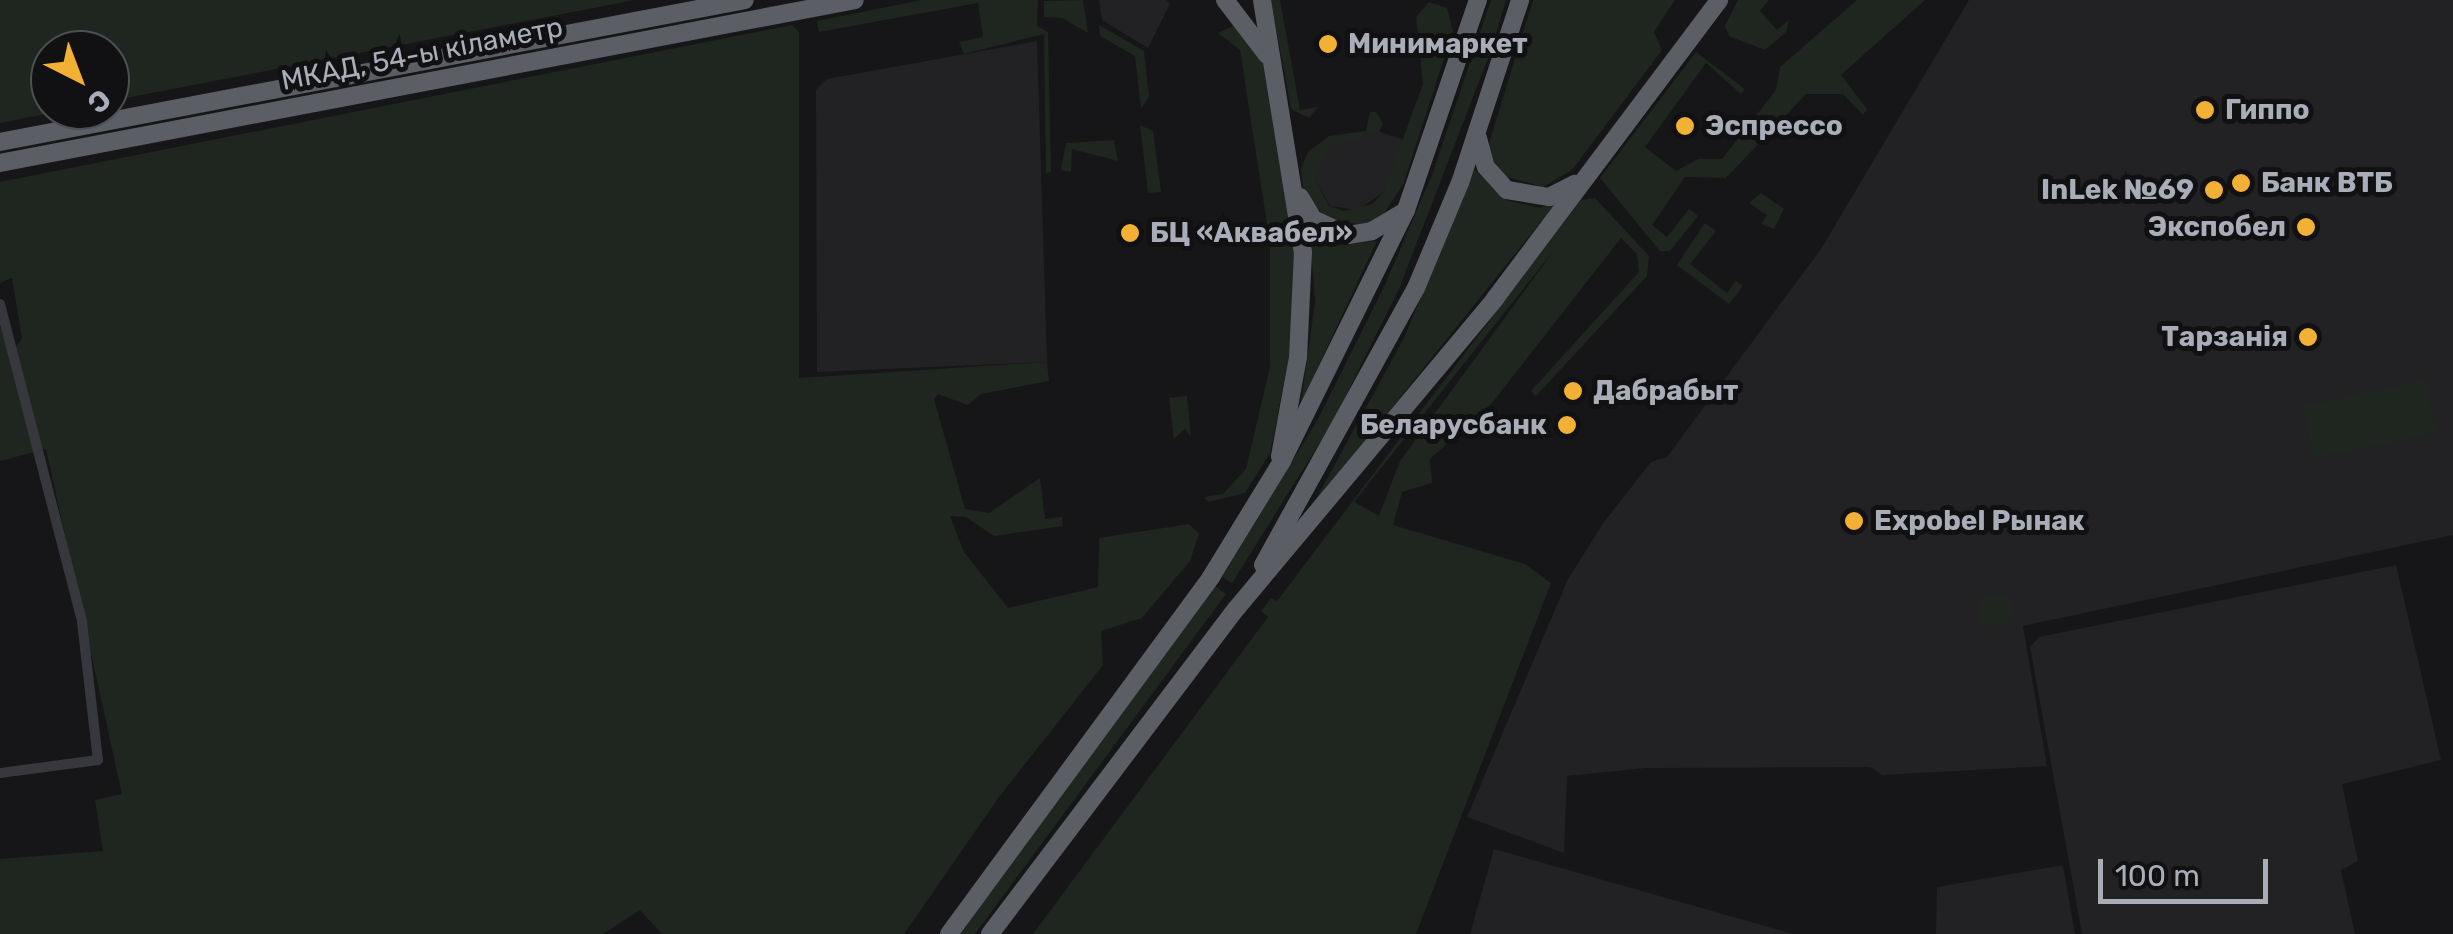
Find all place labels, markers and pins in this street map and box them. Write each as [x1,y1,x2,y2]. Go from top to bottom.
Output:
place label: Минимаркет [1348,27,1528,61]
marker: Минимаркет [1317,33,1339,55]
place label: Гиппо [2225,93,2310,127]
marker: Гиппо [2194,99,2216,121]
place label: Эспрессо [1705,109,1843,143]
marker: Эспрессо [1674,115,1696,137]
place label: Банк ВТБ [2261,166,2392,200]
marker: Банк ВТБ [2230,172,2252,194]
place label: InLek №69 [2041,173,2194,207]
marker: InLek №69 [2203,179,2225,201]
place label: Экспобел [2148,210,2286,244]
place label: БЦ «Аквабел» [1150,216,1353,250]
marker: Экспобел [2295,216,2317,238]
marker: БЦ «Аквабел» [1119,222,1141,244]
place label: Тарзанія [2161,320,2288,354]
marker: Тарзанія [2297,326,2319,348]
place label: Дабрабыт [1593,374,1738,408]
marker: Дабрабыт [1562,380,1584,402]
place label: Беларусбанк [1360,408,1547,442]
marker: Беларусбанк [1556,414,1578,436]
place label: Expobel Рынак [1874,504,2085,538]
marker: Expobel Рынак [1843,510,1865,532]

